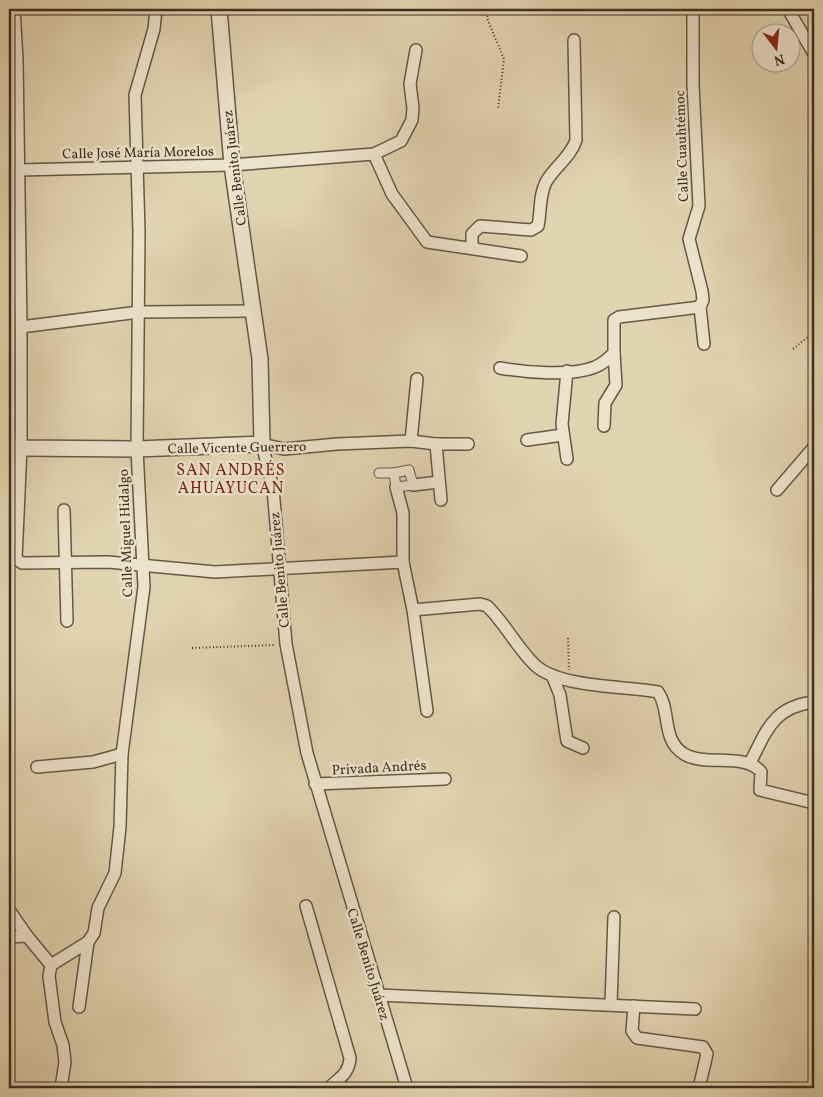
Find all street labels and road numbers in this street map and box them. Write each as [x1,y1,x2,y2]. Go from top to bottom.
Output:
street label: Calle Cuauhtémoc [671,90,694,202]
street label: Calle Benito Juárez [219,109,252,226]
street label: Calle José María Morelos [62,143,214,164]
street label: Calle Vicente Guerrero [168,438,306,459]
street label: Calle Miguel Hidalgo [115,469,138,597]
street label: Calle Benito Juárez [266,511,295,628]
street label: Privada Andrés [331,757,427,780]
street label: Calle Benito Juárez [342,906,394,1023]

